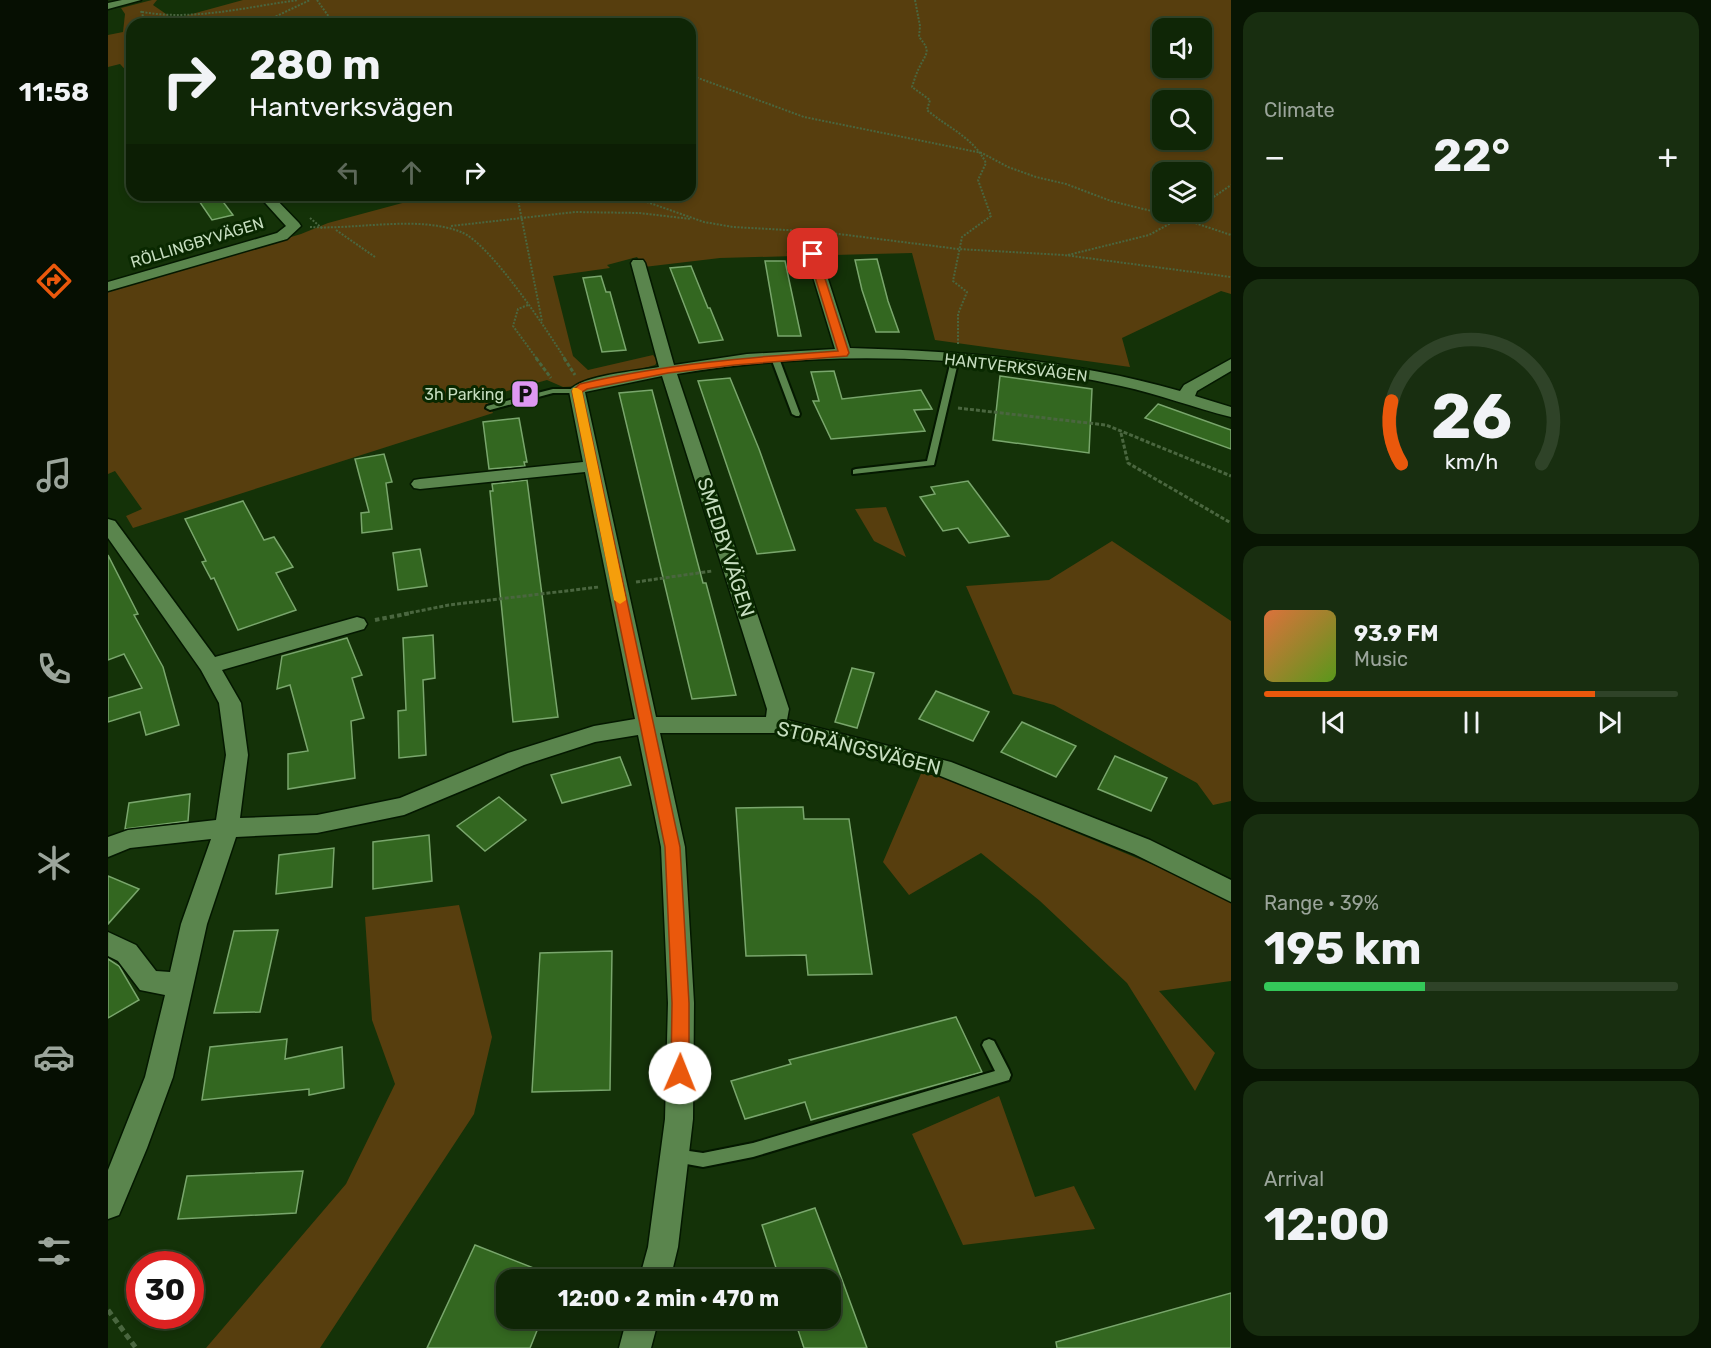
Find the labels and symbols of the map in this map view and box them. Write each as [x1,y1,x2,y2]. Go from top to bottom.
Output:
street label: RÖLLINGBYVÄGEN [128,213,266,272]
pin [787,228,838,279]
street label: HANTVERKSVÄGEN [943,349,1089,386]
parking icon: 3h Parking [509,378,541,410]
place label: 3h Parking [424,385,504,404]
street label: SMEDBYVÄGEN [692,474,760,620]
street label: STORÄNGSVÄGEN [775,716,943,780]
position arrow [648,1041,712,1105]
speed limit sign: 30 [126,1251,204,1329]

